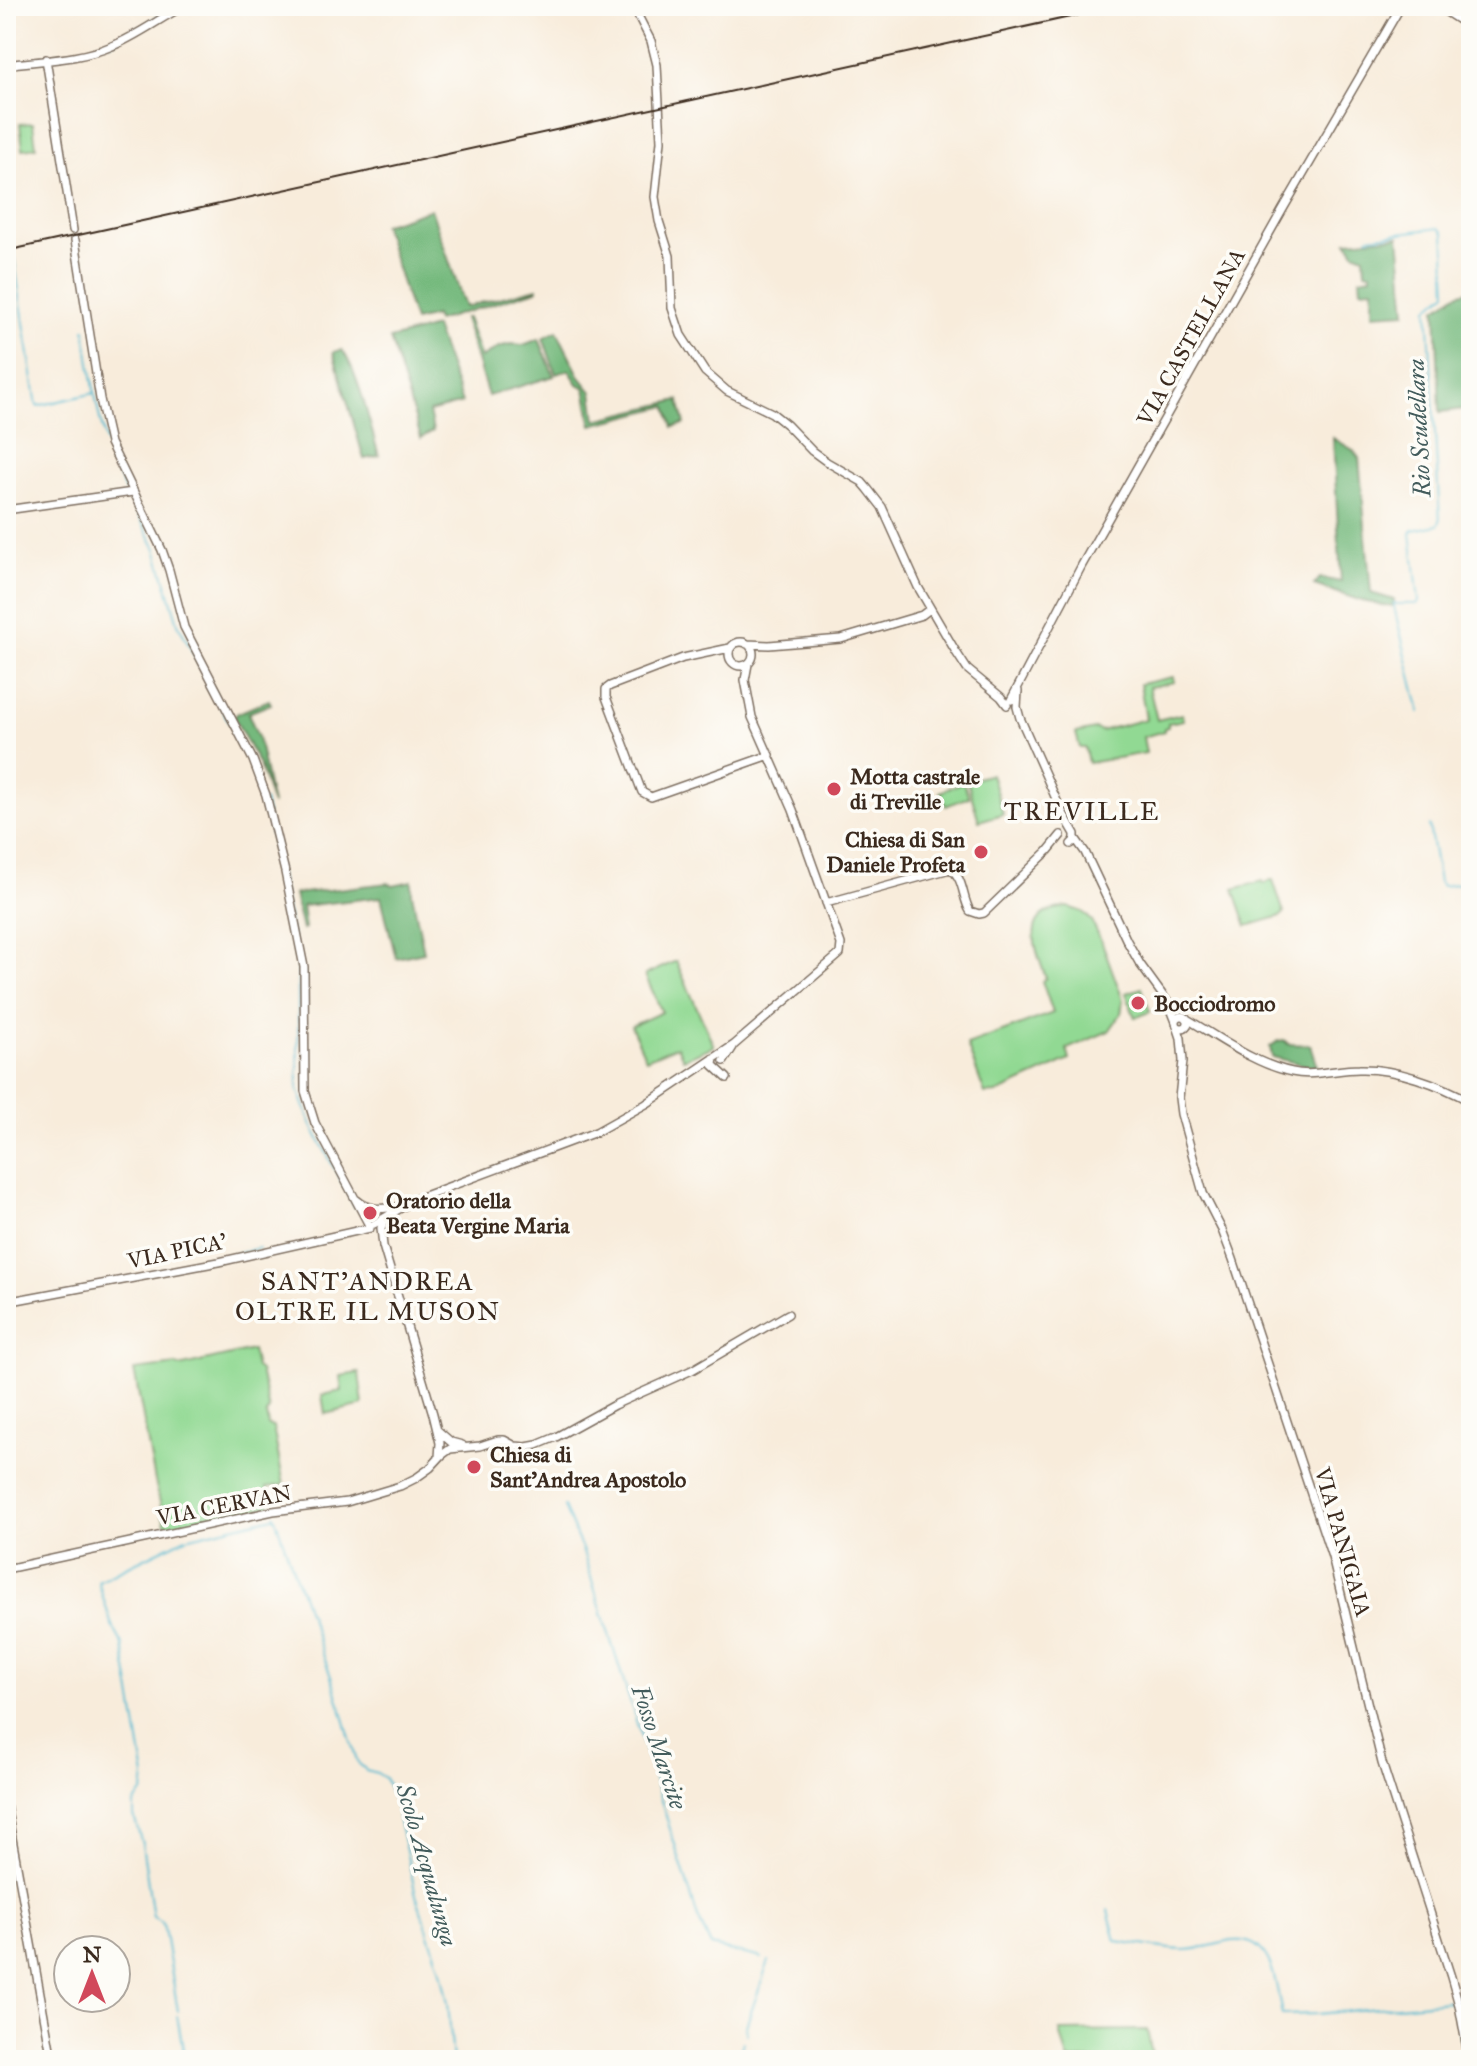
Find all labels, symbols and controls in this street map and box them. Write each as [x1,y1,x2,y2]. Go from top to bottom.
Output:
street label: VIA CASTELLANA [1130,243,1251,431]
water label: Rio Scudellara [1400,358,1438,499]
place label: Motta castrale di Treville [850,763,980,815]
marker: Motta castrale di Treville [825,780,843,798]
district label: TREVILLE [1004,795,1160,827]
place label: Chiesa di San Daniele Profeta [826,826,966,878]
marker: Chiesa di San Daniele Profeta [972,843,990,861]
place label: Bocciodromo [1154,990,1276,1017]
marker: Bocciodromo [1129,994,1147,1012]
place label: Oratorio della Beata Vergine Maria [386,1187,570,1239]
marker: Oratorio della Beata Vergine Maria [361,1204,379,1222]
street label: VIA PICA' [124,1227,229,1275]
district label: SANT'ANDREA OLTRE IL MUSON [235,1265,501,1327]
place label: Chiesa di Sant'Andrea Apostolo [490,1441,686,1493]
marker: Chiesa di Sant'Andrea Apostolo [465,1458,483,1476]
street label: VIA PANIGAIA [1309,1463,1377,1620]
street label: VIA CERVAN [153,1479,294,1531]
water label: Fosso Marcite [624,1680,694,1814]
water label: Scolo Acqualunga [389,1779,464,1950]
north arrow [52,1934,132,2014]
text: N [83,1941,102,1968]

